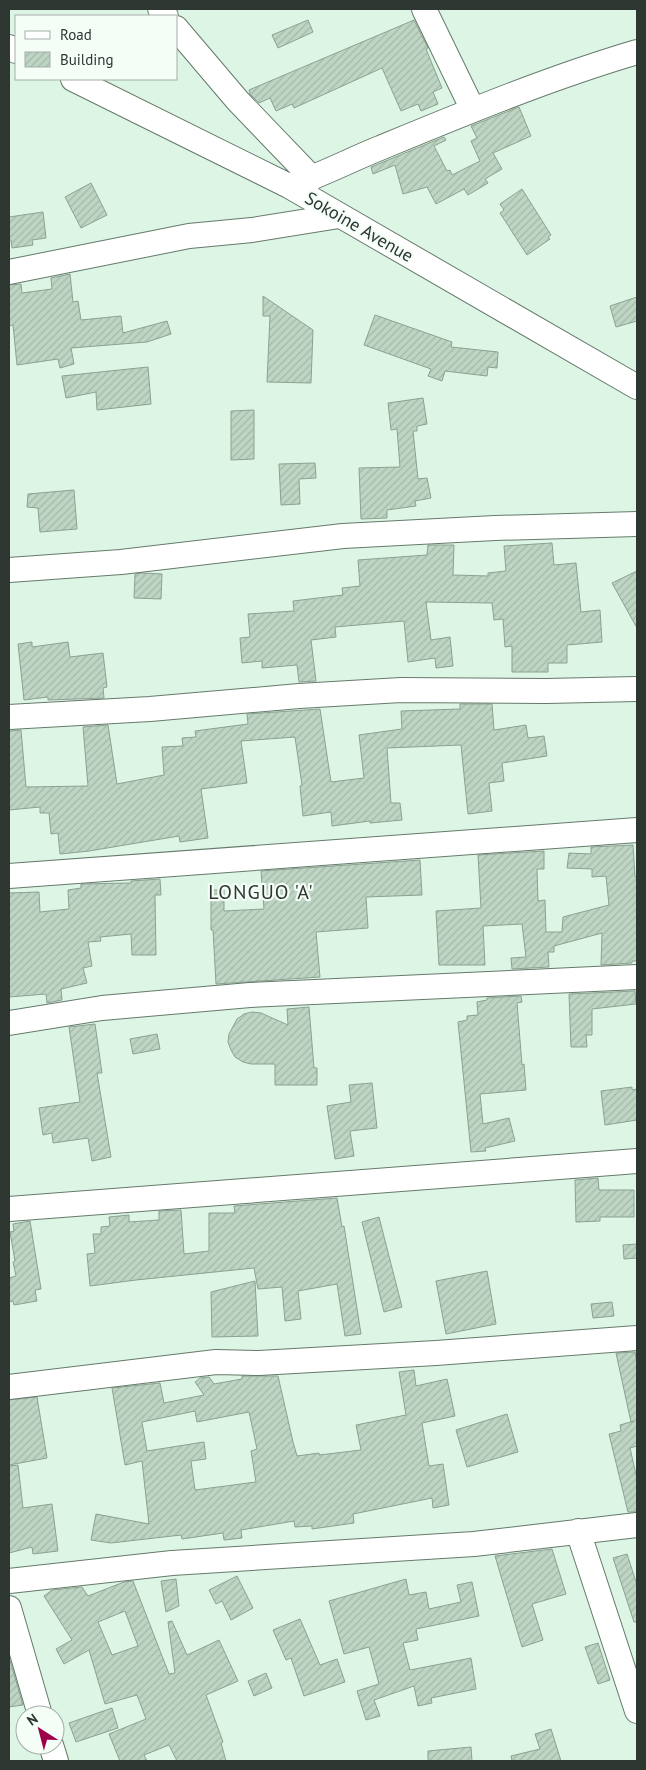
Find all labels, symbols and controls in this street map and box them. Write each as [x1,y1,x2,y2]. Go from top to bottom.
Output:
legend [15,15,178,80]
text: Road [60,25,92,44]
text: Building [60,50,114,69]
street label: Sokoine Avenue [301,186,418,267]
district label: LONGUO 'A' [208,879,314,905]
north arrow [15,1705,65,1755]
text: N [23,1709,41,1729]

